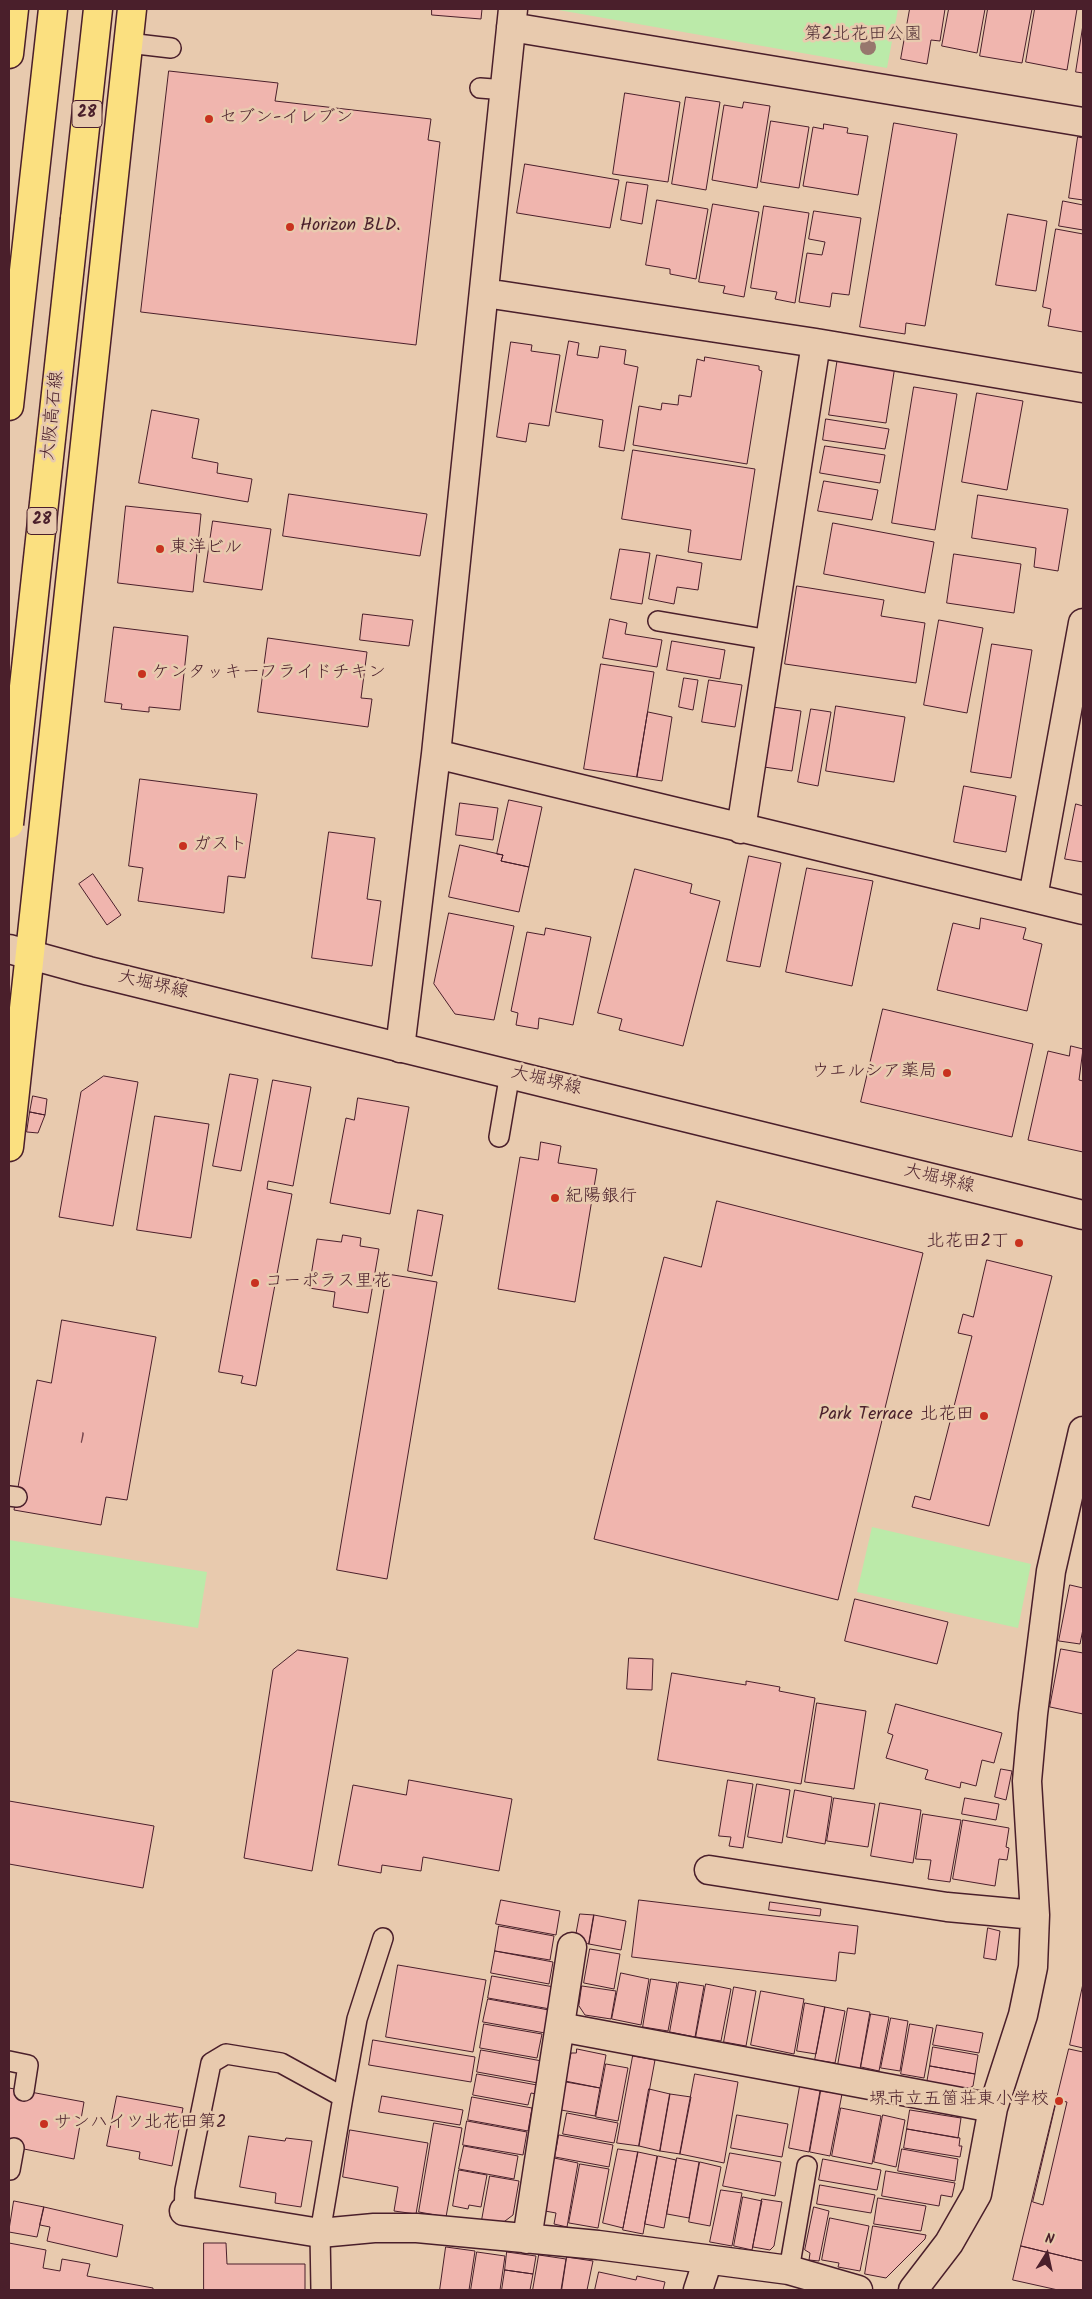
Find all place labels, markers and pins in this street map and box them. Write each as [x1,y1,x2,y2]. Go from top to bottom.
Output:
place label: セブン-イレブン [219,108,353,130]
marker: セブン-イレブン [203,113,215,125]
place label: Horizon BLD. [300,216,401,238]
marker: Horizon BLD. [284,221,296,233]
place label: 東洋ビル [170,538,242,560]
marker: 東洋ビル [154,543,166,555]
place label: ケンタッキーフライドチキン [152,663,386,685]
marker: ケンタッキーフライドチキン [136,668,148,680]
place label: ガスト [193,835,247,857]
marker: ガスト [177,840,189,852]
place label: ウエルシア薬局 [811,1062,937,1084]
marker: ウエルシア薬局 [941,1067,953,1079]
place label: 紀陽銀行 [565,1187,637,1209]
marker: 紀陽銀行 [549,1192,561,1204]
place label: 北花田2丁 [927,1232,1009,1254]
marker: 北花田2丁 [1013,1237,1025,1249]
place label: コーポラス里花 [265,1272,391,1294]
marker: コーポラス里花 [249,1277,261,1289]
place label: Park Terrace 北花田 [819,1405,974,1427]
marker: Park Terrace 北花田 [978,1410,990,1422]
place label: 堺市立五箇荘東小学校 [869,2090,1049,2112]
marker: 堺市立五箇荘東小学校 [1053,2095,1065,2107]
place label: サンハイツ北花田第2 [54,2113,226,2135]
marker: サンハイツ北花田第2 [38,2118,50,2130]

